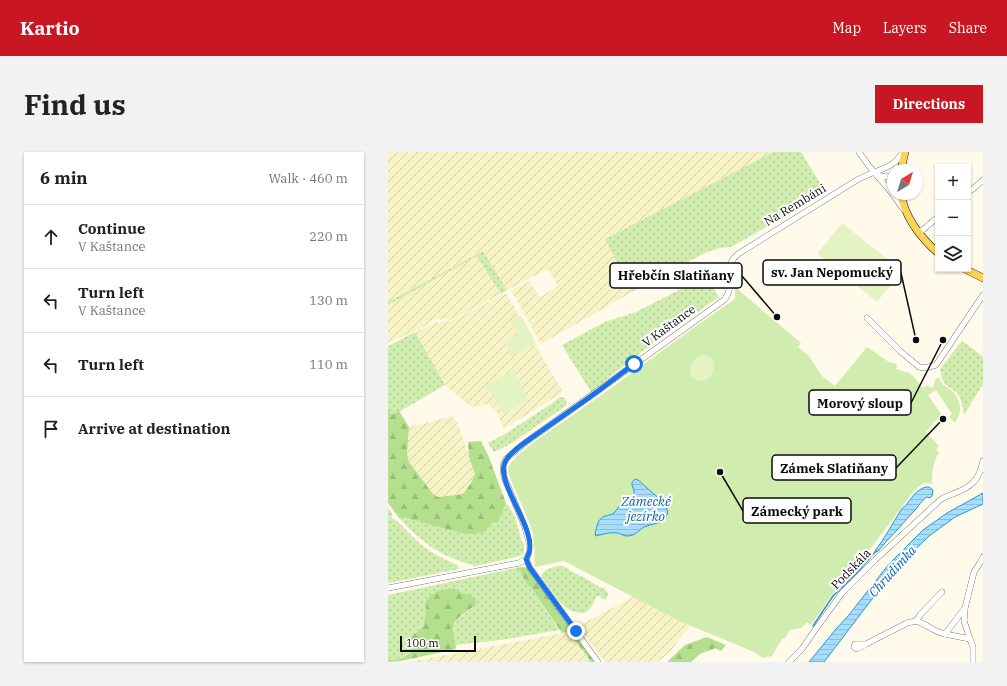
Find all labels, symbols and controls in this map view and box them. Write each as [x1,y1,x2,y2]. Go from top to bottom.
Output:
text: Kartio [20,16,80,40]
text: Map [833,19,861,37]
text: Layers [883,19,927,37]
text: Share [949,19,987,37]
button: Directions [875,85,983,123]
text: Find us [24,86,126,123]
north arrow [887,164,923,200]
map controls [935,164,971,272]
button: + [935,164,971,200]
text: 6 min [40,167,88,189]
text: Walk · 460 m [269,170,348,187]
street label: Na Rembáni [761,180,829,229]
button: − [935,200,971,236]
text: Continue [78,219,145,238]
icon: ahead [40,226,62,248]
text: 220 m [309,228,348,245]
button: layers [935,236,971,272]
text: V Kaštance [78,238,146,255]
callout: sv. Jan Nepomucký [763,260,901,285]
callout: Hřebčín Slatiňany [610,263,742,288]
text: sv. Jan Nepomucký [771,264,894,281]
text: Hřebčín Slatiňany [618,267,735,284]
text: Turn left [78,283,144,302]
icon: left [40,290,62,312]
text: 130 m [309,292,348,309]
street label: V Kaštance [639,301,698,350]
text: V Kaštance [78,302,146,319]
icon: left [40,354,62,376]
text: Turn left [78,355,144,374]
route start [625,355,643,373]
text: 110 m [309,356,348,373]
callout: Morový sloup [809,390,911,415]
text: Morový sloup [817,395,903,412]
icon: arrive [40,418,62,440]
text: Arrive at destination [78,419,230,438]
callout: Zámek Slatiňany [772,455,896,480]
text: Zámek Slatiňany [780,460,889,477]
water label: Zámecké jezírko [620,493,671,525]
callout: Zámecký park [743,498,851,523]
text: Zámecký park [751,503,844,520]
water label: Chrudimka [865,542,920,601]
street label: Podskála [828,545,874,592]
route end [567,622,585,640]
scale bar [400,634,476,653]
text: 100 m [406,636,439,650]

